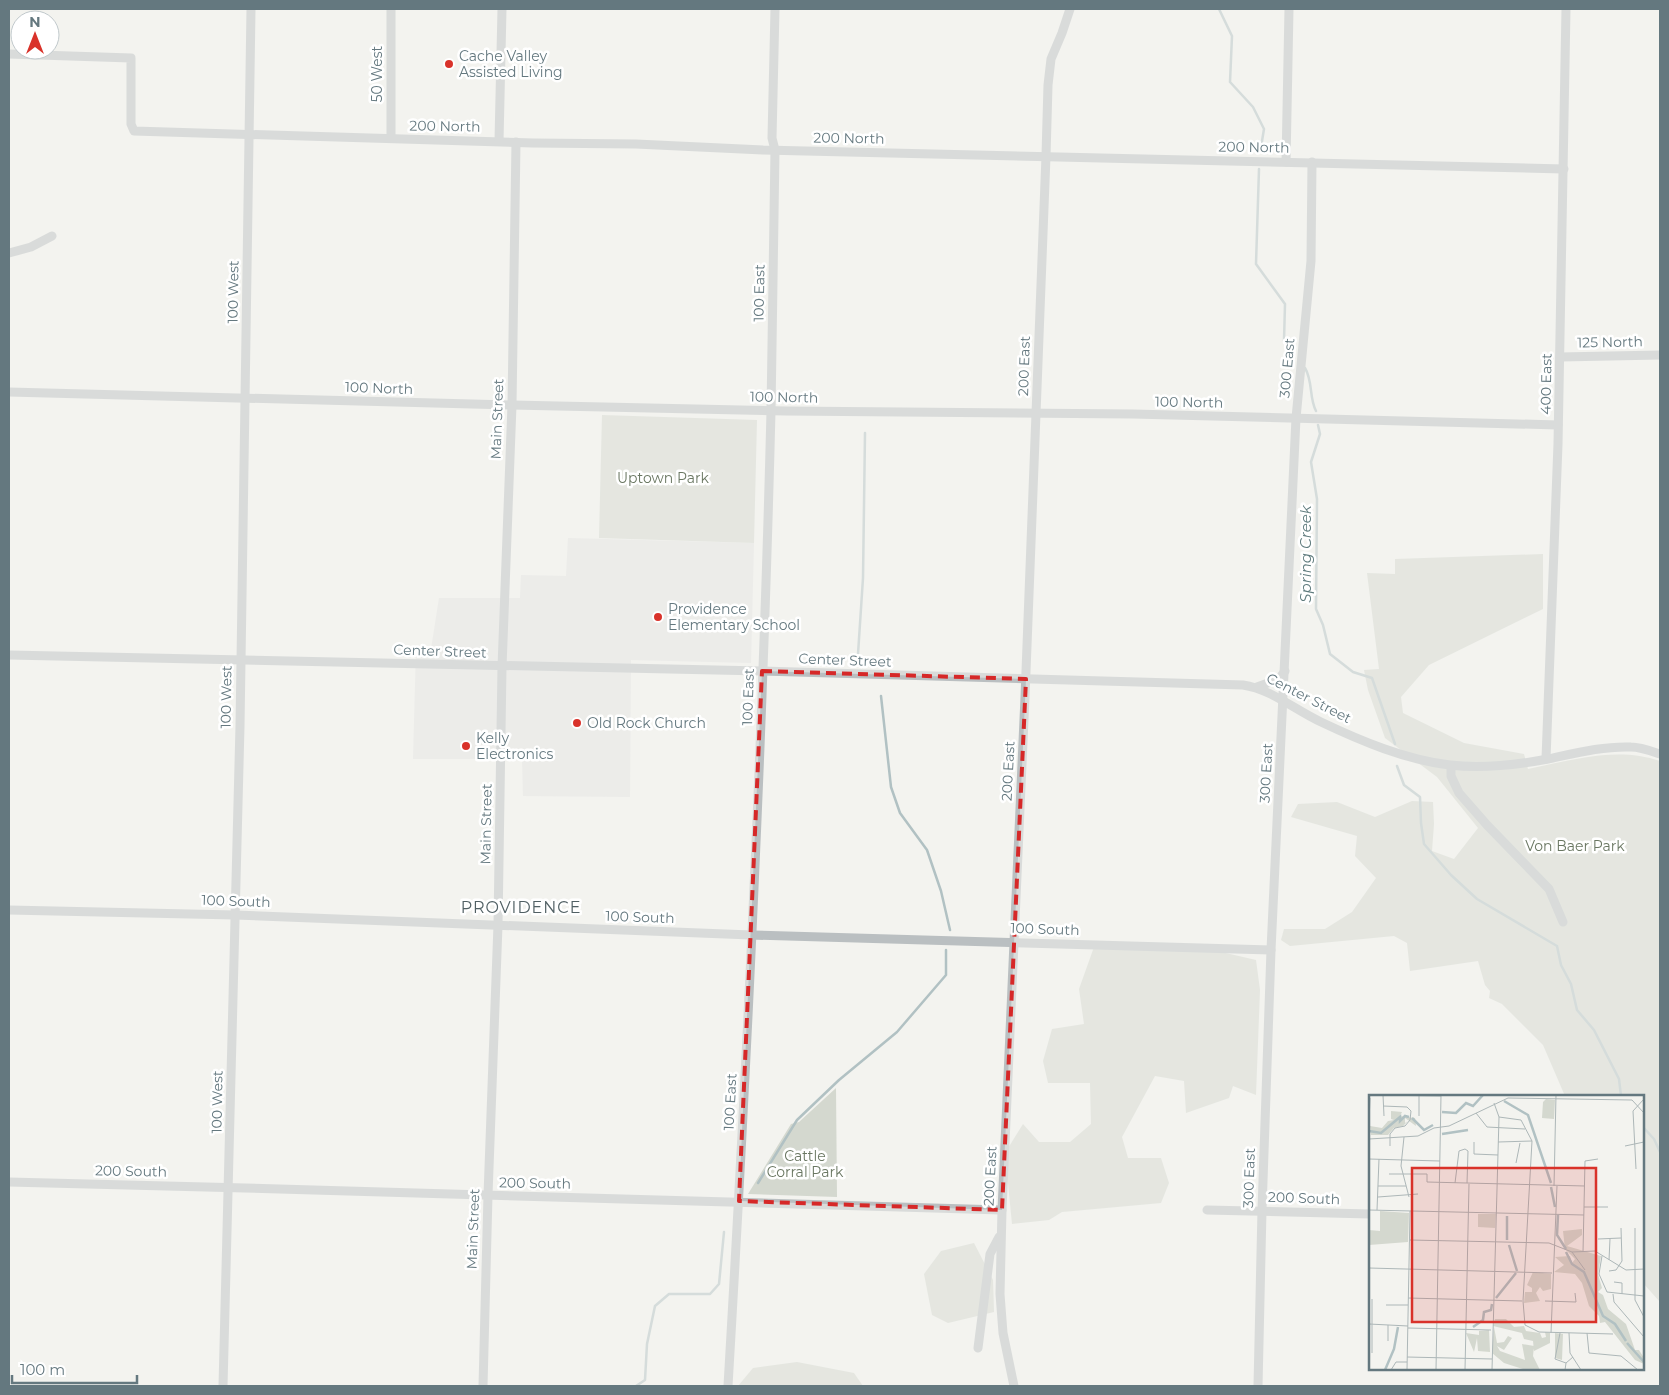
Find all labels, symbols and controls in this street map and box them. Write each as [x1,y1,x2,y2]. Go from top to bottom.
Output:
north arrow [10,10,60,60]
text: N [29,13,41,31]
street label: 50 West [368,45,386,102]
place label: Cache Valley Assisted Living [459,47,563,81]
marker: Cache Valley Assisted Living [443,58,455,70]
street label: 200 North [409,116,481,136]
street label: 200 North [813,128,885,148]
street label: 200 North [1218,137,1290,157]
street label: 100 West [223,260,243,324]
street label: 100 East [750,264,769,322]
street label: 125 North [1577,332,1643,352]
street label: 200 East [1014,335,1034,396]
street label: 300 East [1275,337,1299,399]
street label: 400 East [1536,353,1556,415]
street label: 100 North [345,378,413,398]
street label: Main Street [487,378,507,460]
street label: 100 North [750,387,818,407]
street label: 100 North [1155,392,1223,412]
park label: Uptown Park [617,469,710,487]
water label: Spring Creek [1296,504,1315,603]
place label: Providence Elementary School [668,600,800,634]
marker: Providence Elementary School [652,611,664,623]
street label: Center Street [393,640,487,662]
street label: Center Street [798,649,892,671]
street label: 100 West [216,665,236,729]
street label: 100 East [738,668,758,726]
street label: Center Street [1263,669,1355,727]
place label: Old Rock Church [587,714,706,732]
marker: Old Rock Church [571,717,583,729]
place label: Kelly Electronics [476,729,554,763]
marker: Kelly Electronics [460,740,472,752]
street label: 200 East [997,740,1019,802]
street label: 300 East [1255,742,1277,804]
street label: Main Street [476,783,496,865]
park label: Von Baer Park [1525,837,1625,855]
street label: 100 South [201,891,271,911]
district label: PROVIDENCE [461,898,581,917]
street label: 100 South [605,907,675,927]
street label: 100 South [1010,919,1080,939]
street label: 100 West [207,1070,227,1134]
street label: 100 East [720,1073,741,1131]
inset map [1369,1095,1644,1370]
street label: 200 East [979,1145,1001,1207]
park label: Cattle Corral Park [767,1147,844,1181]
street label: 300 East [1239,1147,1259,1208]
street label: 200 South [95,1161,167,1181]
street label: 200 South [499,1173,571,1193]
street label: Main Street [463,1188,483,1270]
street label: 200 South [1268,1188,1340,1208]
scale bar [12,1352,138,1384]
text: 100 m [20,1360,65,1379]

